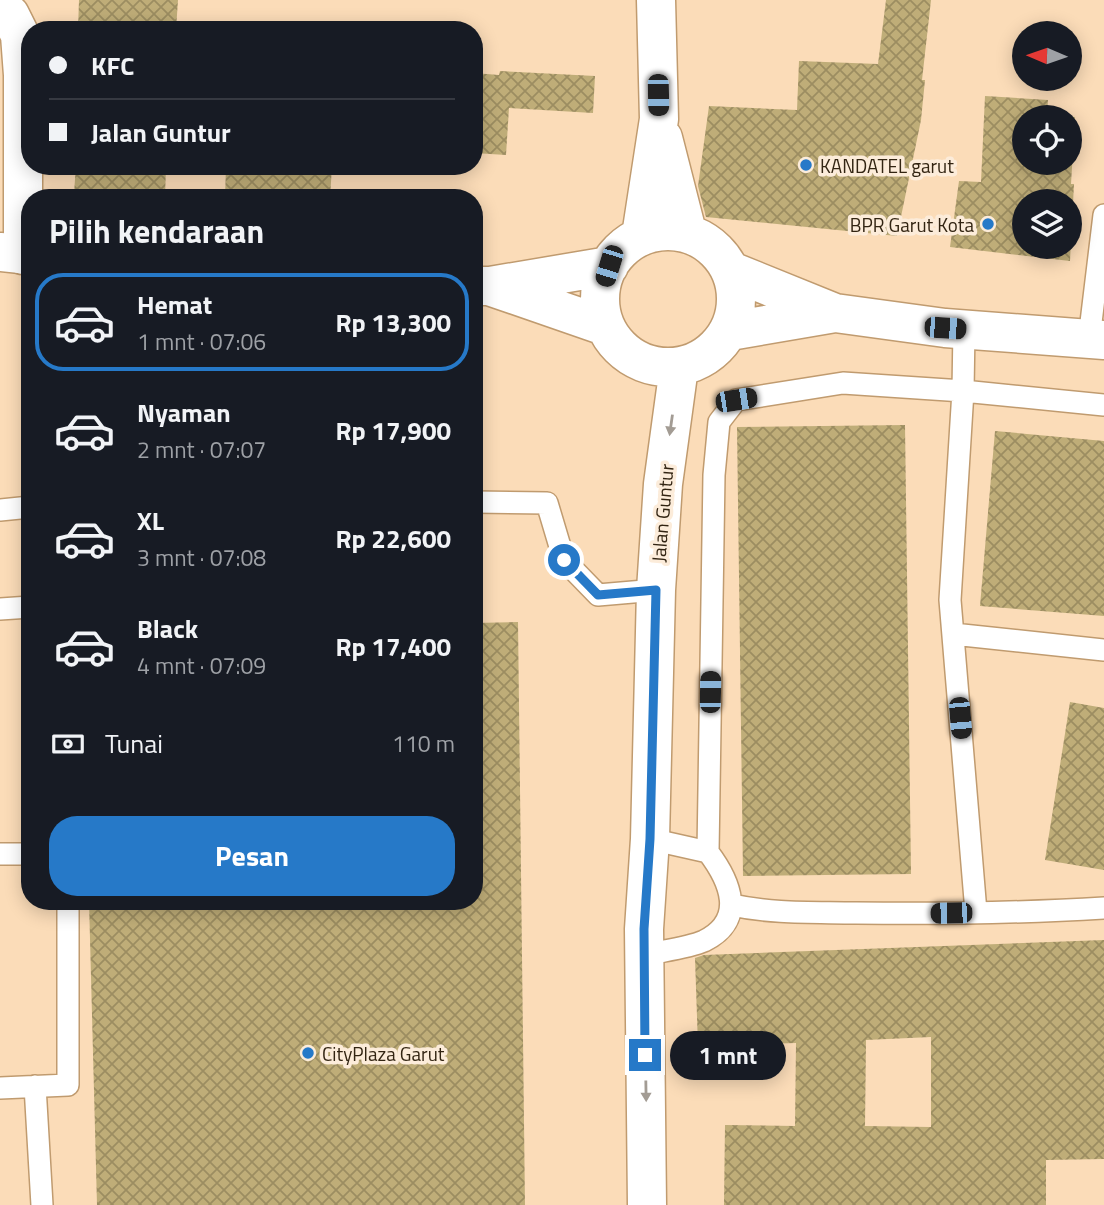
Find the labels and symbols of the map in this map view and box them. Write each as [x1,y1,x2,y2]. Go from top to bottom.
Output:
north arrow [1012,21,1082,91]
car [648,74,669,116]
place label: KANDATEL garut [820,151,954,180]
marker: KANDATEL garut [798,157,814,173]
place label: BPR Garut Kota [850,210,974,239]
marker: BPR Garut Kota [980,216,996,232]
car [593,243,626,289]
car [924,316,967,340]
car [714,386,759,414]
one-way arrow [665,414,676,436]
street label: Jalan Guntur [643,462,681,563]
route start [548,544,580,576]
car [700,671,721,713]
car [948,696,973,740]
car [930,902,973,924]
callout: 1 mnt [670,1030,785,1080]
place label: CityPlaza Garut [322,1039,445,1068]
route end [629,1039,661,1071]
marker: CityPlaza Garut [300,1045,316,1061]
one-way arrow [640,1080,651,1102]

